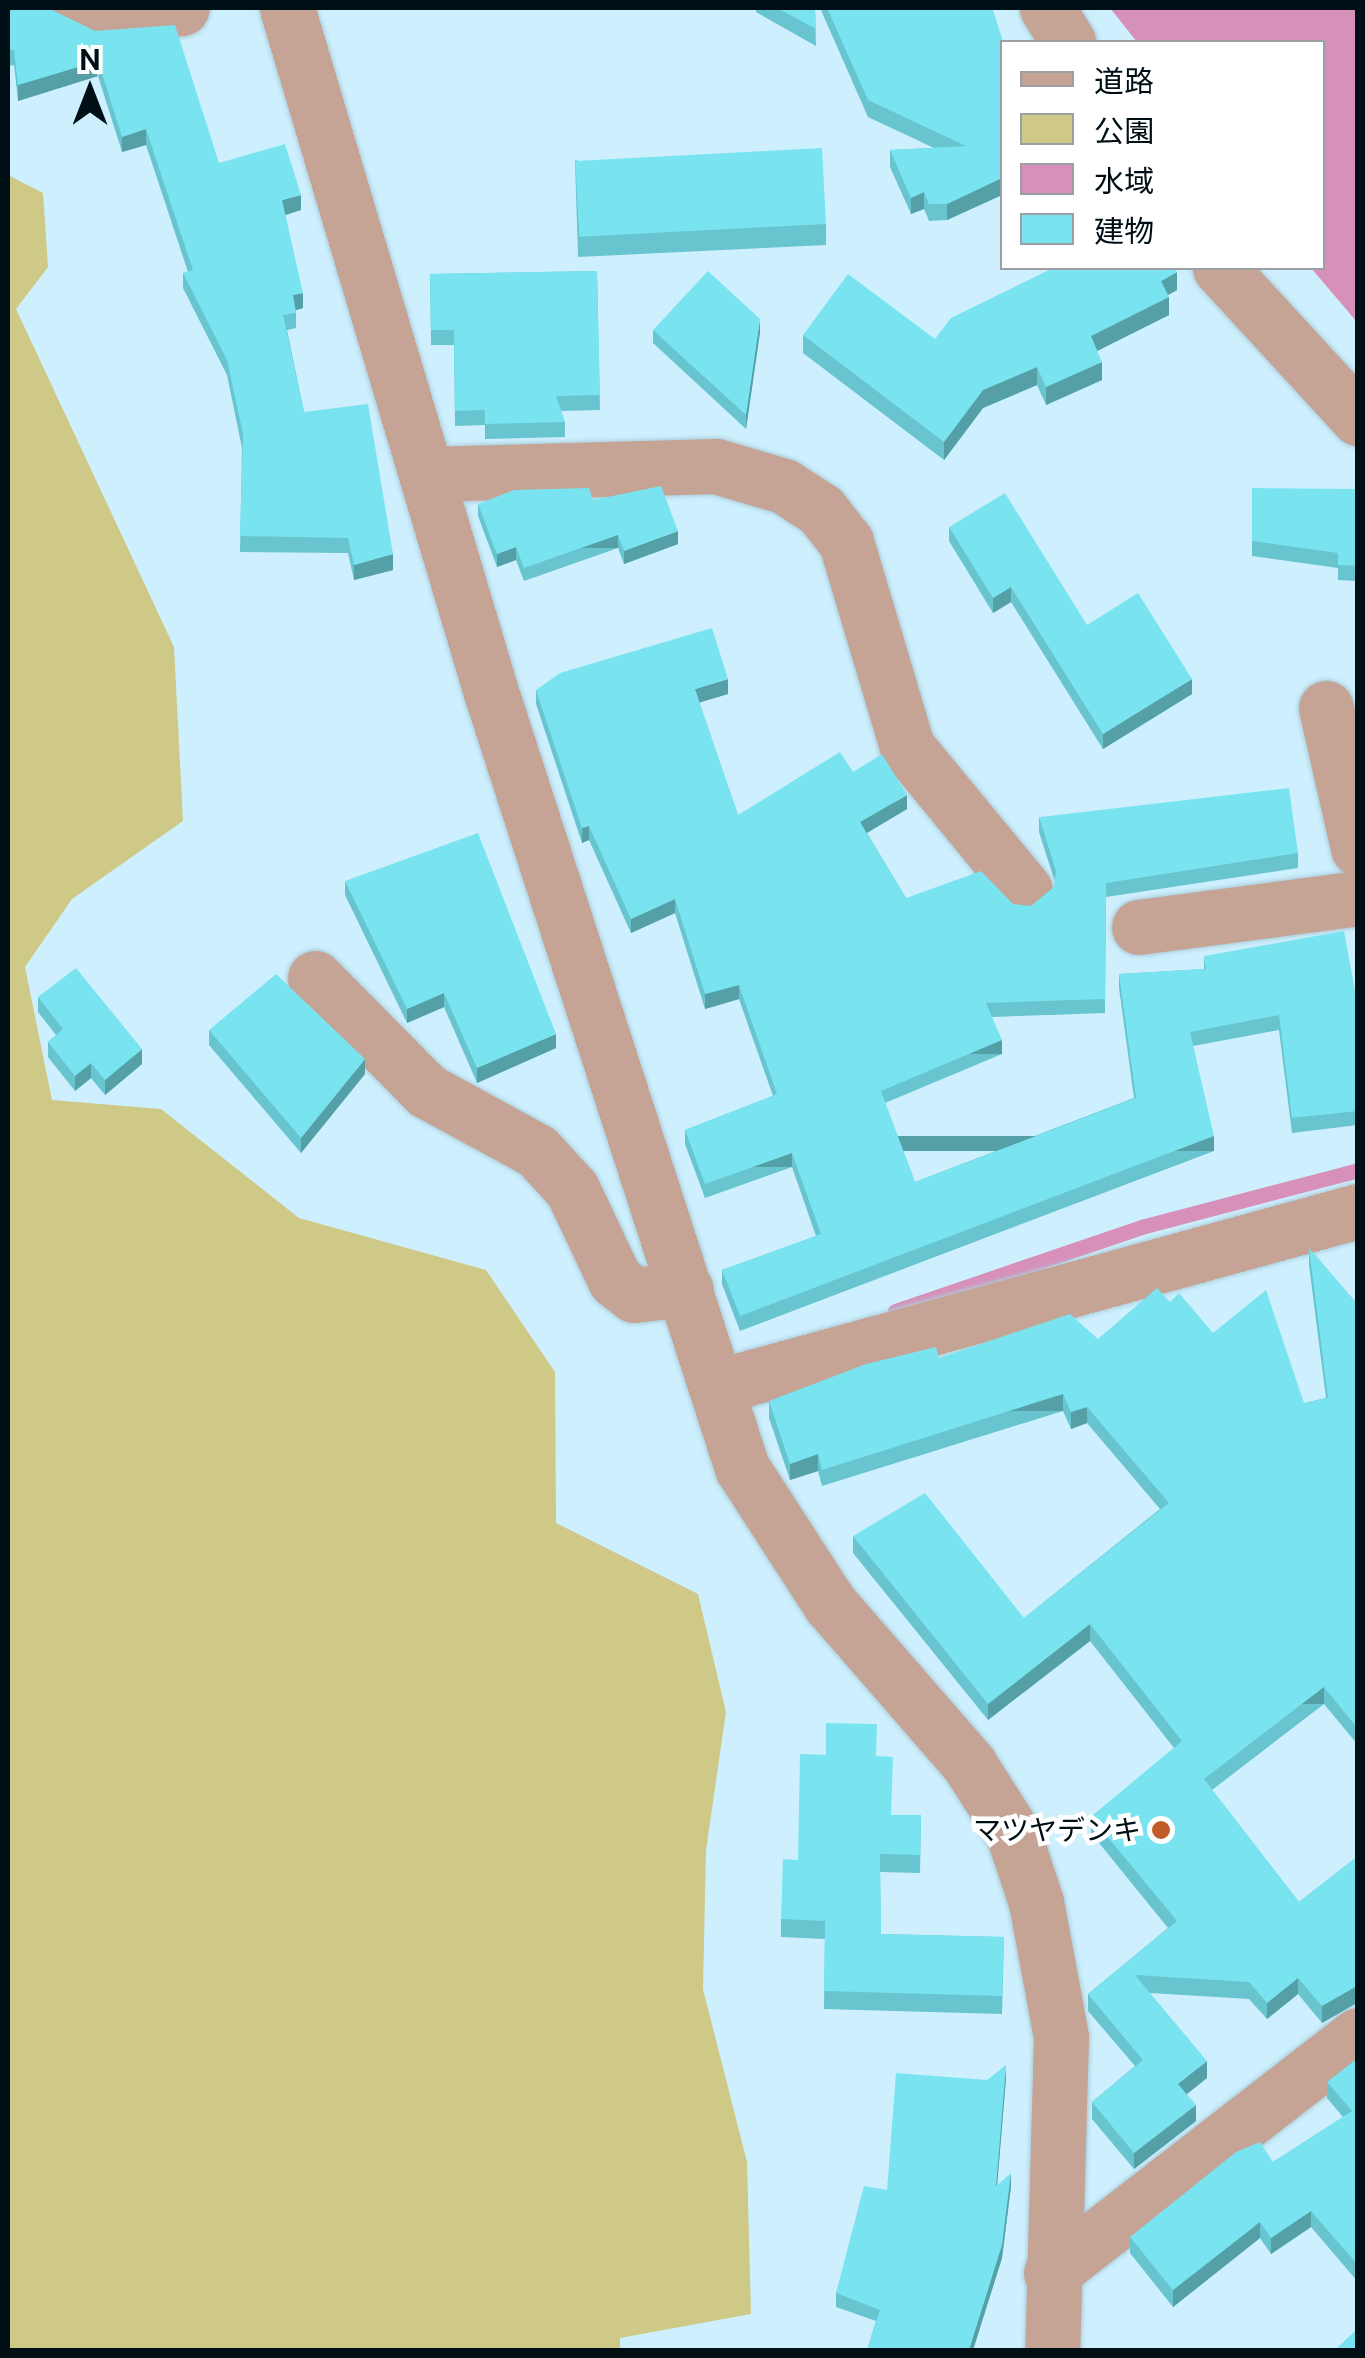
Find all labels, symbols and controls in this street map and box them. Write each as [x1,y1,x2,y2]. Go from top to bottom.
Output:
north arrow [40,40,140,140]
legend [1000,40,1325,270]
text: N [79,43,101,76]
text: 道路 [1094,63,1154,99]
text: 公園 [1094,113,1154,149]
text: 水域 [1094,163,1154,199]
text: 建物 [1094,213,1154,249]
place label: マツヤデンキ [973,1813,1141,1847]
marker: マツヤデンキ [1150,1819,1172,1841]

